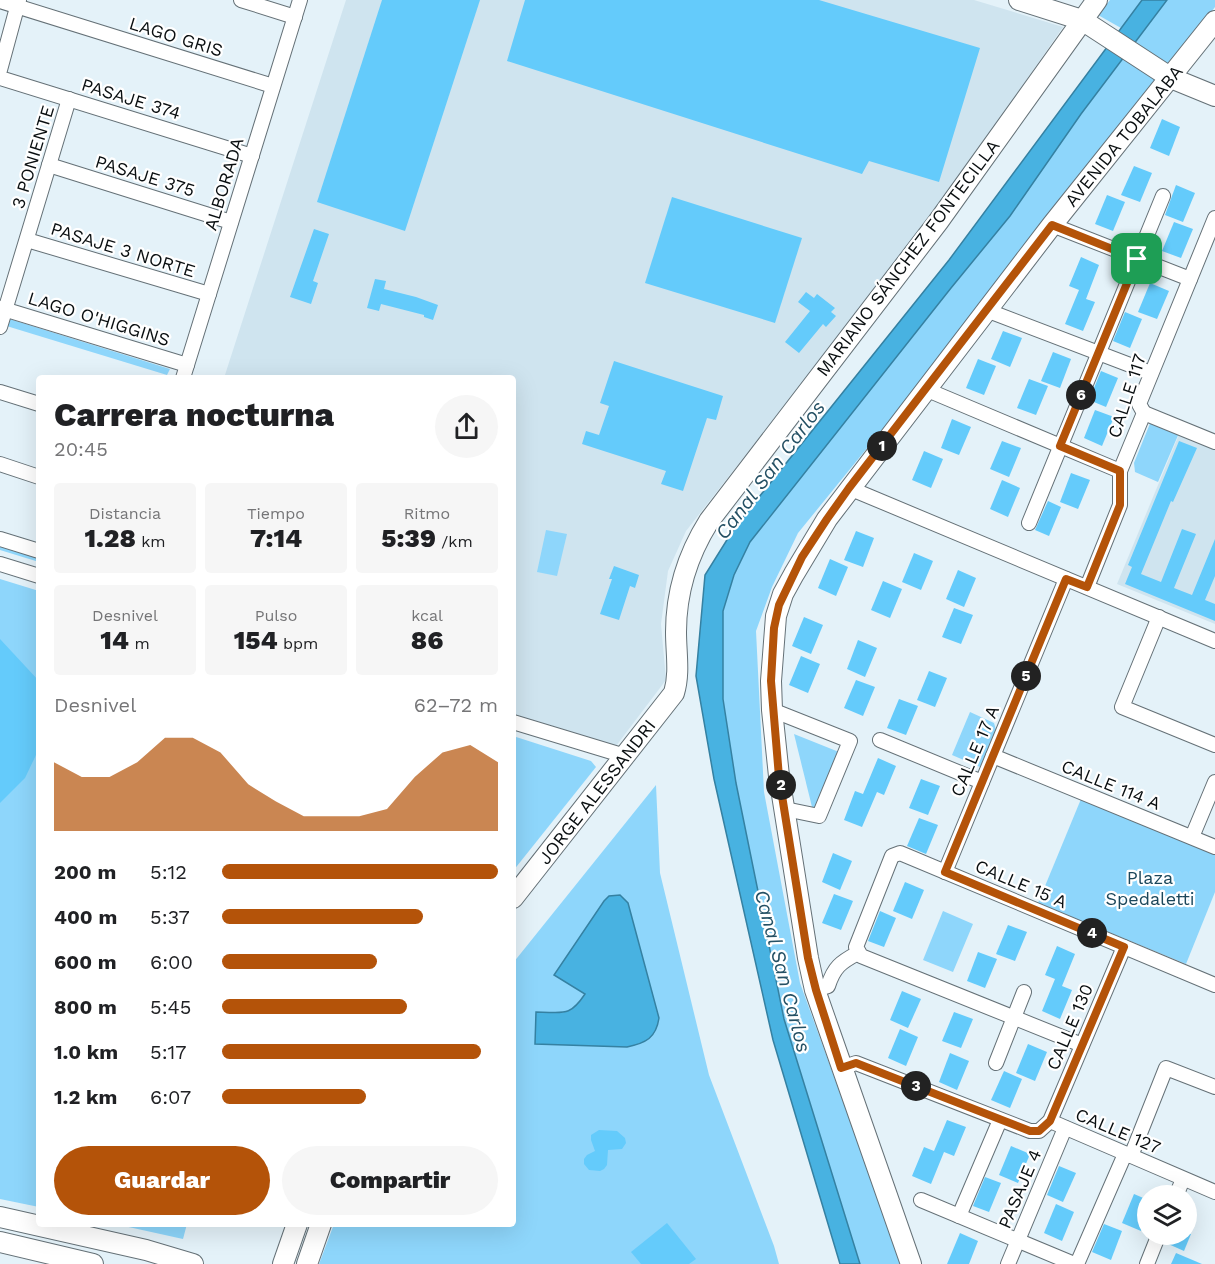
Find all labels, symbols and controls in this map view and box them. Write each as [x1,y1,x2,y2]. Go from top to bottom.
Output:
street label: LAGO GRIS [127,12,225,61]
street label: AVENIDA TOBALABA [1060,61,1187,210]
street label: PASAJE 374 [79,73,183,124]
street label: 3 PONIENTE [7,103,58,211]
street label: ALBORADA [199,135,248,233]
street label: MARIANO SÁNCHEZ FONTECILLA [812,135,1004,380]
street label: PASAJE 375 [93,150,198,201]
street label: PASAJE 3 NORTE [48,218,198,282]
pin [1111,233,1162,284]
icon: arrive [1120,242,1153,275]
street label: LAGO O'HIGGINS [26,287,173,350]
street label: CALLE 117 [1103,351,1150,441]
pin: 6 [1066,380,1096,410]
text: 6 [1076,385,1086,404]
text: Carrera nocturna [54,395,334,434]
button: share [435,395,498,458]
water label: Canal San Carlos [710,396,830,544]
pin: 1 [867,431,897,461]
text: 1 [879,436,885,455]
text: 20:45 [54,437,108,461]
text: Distancia [89,504,161,523]
text: Tiempo [247,504,305,523]
text: Ritmo [404,504,450,523]
text: 1.28 [84,523,136,553]
text: 7:14 [250,523,302,553]
text: 5:39 [381,523,436,553]
text: km [136,532,166,551]
text: /km [436,532,473,551]
text: Desnivel [92,606,158,625]
text: Pulso [255,606,297,625]
text: kcal [411,606,443,625]
text: 14 [100,625,129,655]
text: 154 [234,625,278,655]
text: 86 [411,625,443,655]
text: m [129,634,150,653]
text: bpm [278,634,318,653]
pin: 5 [1011,661,1041,691]
text: 5 [1021,666,1031,685]
text: Desnivel [54,693,136,717]
text: 62–72 m [414,693,498,717]
street label: CALLE 17 A [946,702,1003,800]
street label: JORGE ALESSANDRI [534,715,660,868]
street label: CALLE 114 A [1058,755,1164,814]
pin: 2 [766,770,796,800]
text: 2 [776,775,786,794]
street label: CALLE 15 A [972,855,1070,912]
text: 200 m [54,860,116,884]
text: 5:12 [150,860,187,884]
park label: Plaza Spedaletti [1106,867,1194,909]
water label: Canal San Carlos [750,887,816,1055]
text: 400 m [54,905,117,929]
text: 5:37 [150,905,190,929]
pin: 4 [1077,918,1107,948]
text: 4 [1087,923,1097,942]
text: 600 m [54,950,117,974]
text: 6:00 [150,950,193,974]
street label: CALLE 130 [1042,980,1097,1073]
text: 800 m [54,995,117,1019]
text: 5:45 [150,995,191,1019]
text: 1.0 km [54,1040,118,1064]
text: 5:17 [150,1040,187,1064]
pin: 3 [901,1071,931,1101]
text: 3 [911,1076,921,1095]
text: 1.2 km [54,1085,117,1109]
text: 6:07 [150,1085,191,1109]
street label: CALLE 127 [1073,1103,1164,1158]
button: Guardar [54,1146,270,1215]
button: Compartir [282,1146,498,1215]
street label: PASAJE 4 [993,1146,1046,1232]
map controls [1137,1185,1197,1245]
button: layers [1137,1185,1197,1245]

